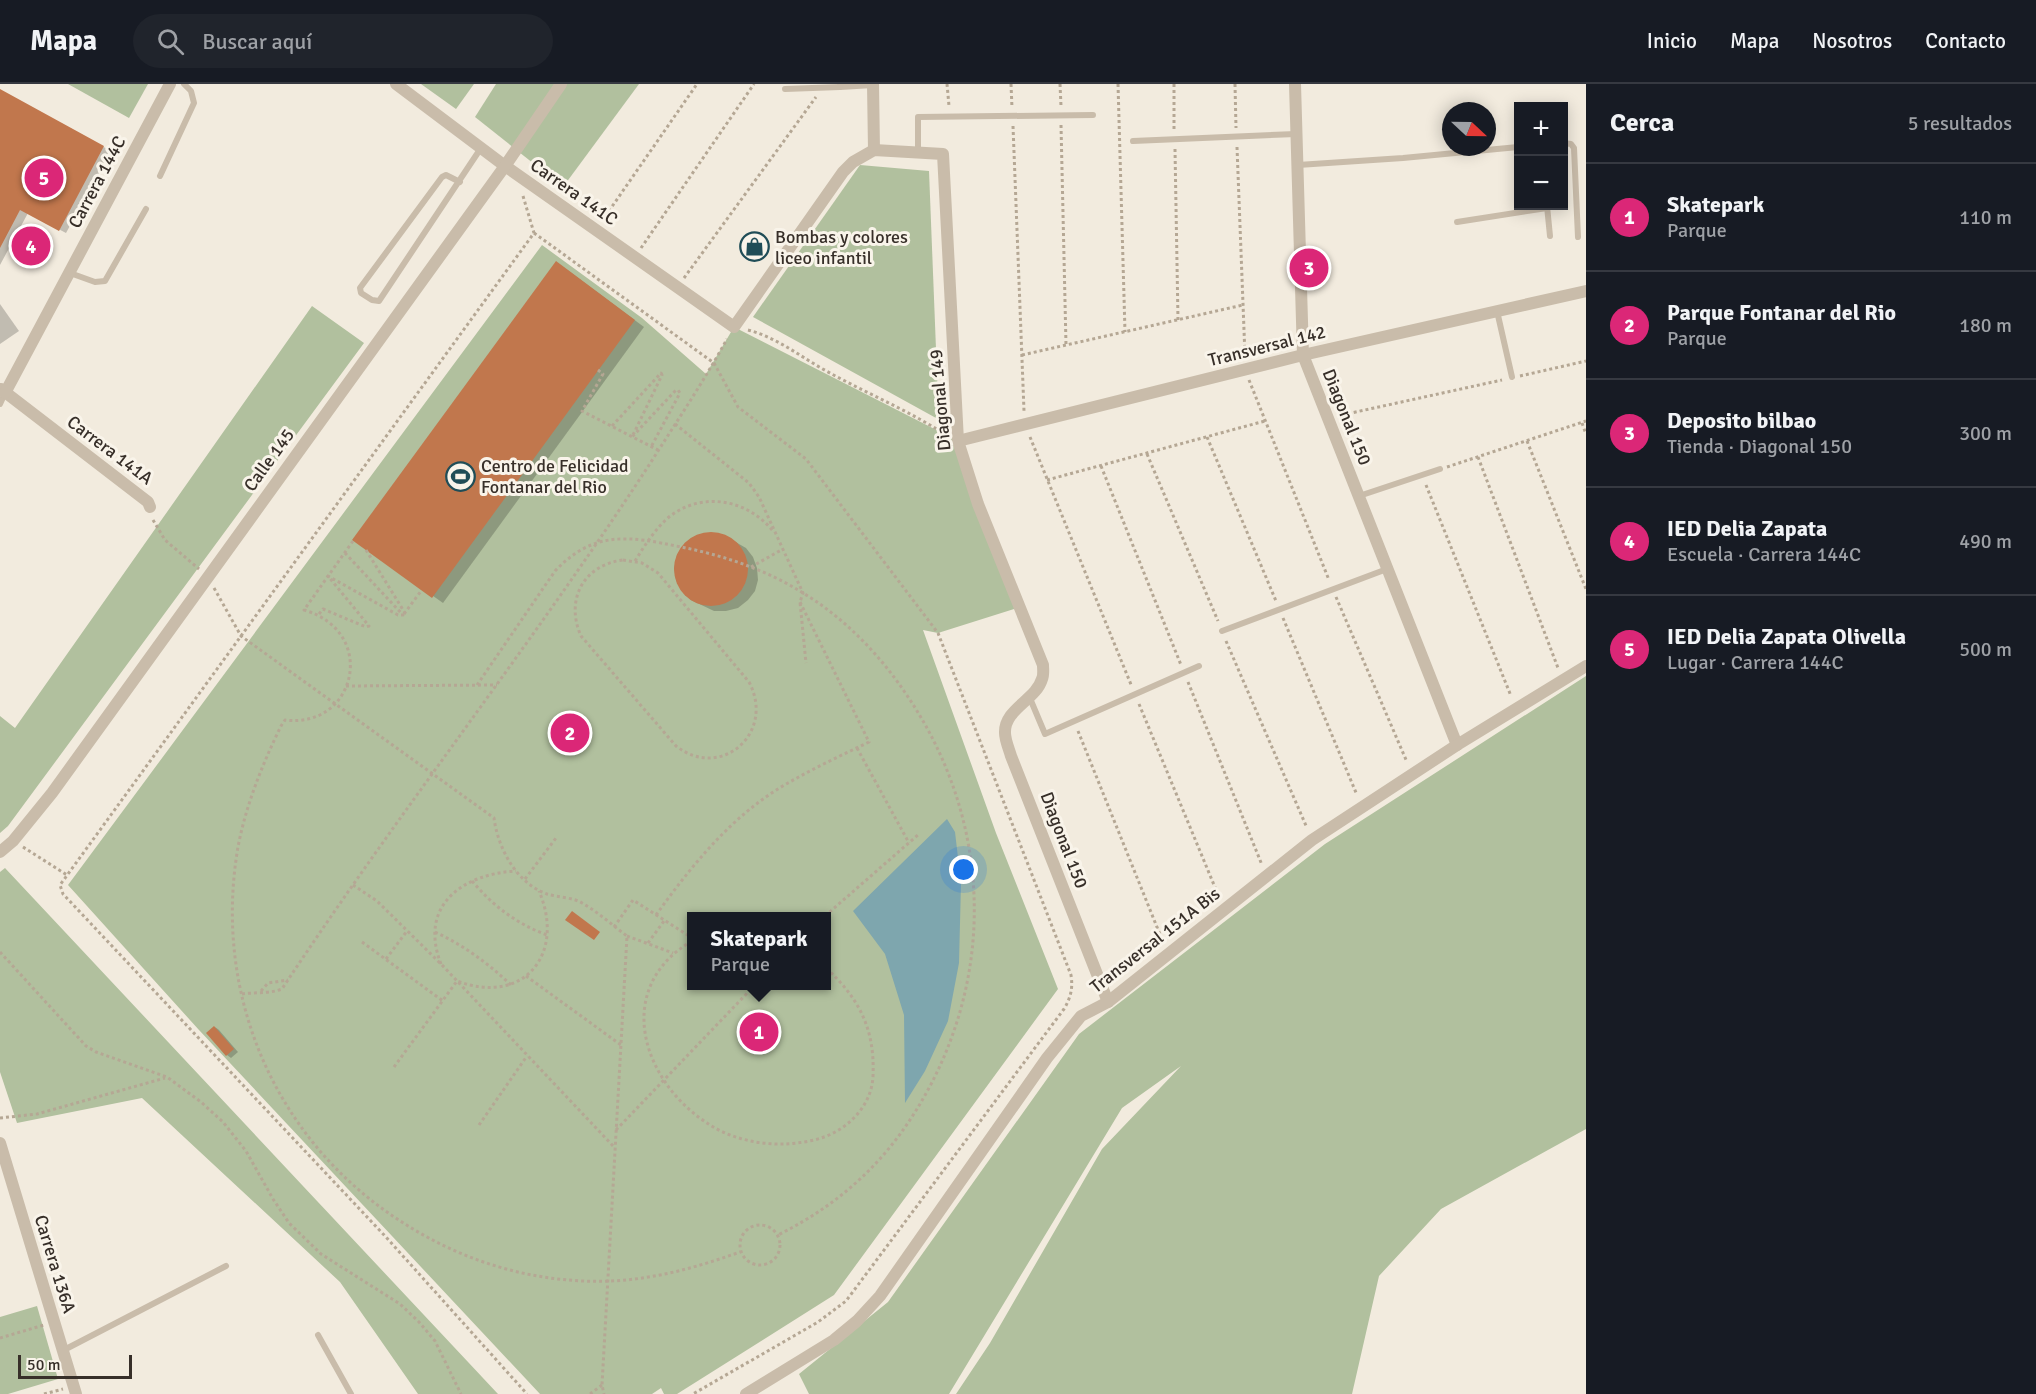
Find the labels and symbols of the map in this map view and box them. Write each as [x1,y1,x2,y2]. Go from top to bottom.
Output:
north arrow [1442,102,1496,156]
street label: Carrera 144C [63,132,131,232]
street label: Carrera 141C [526,154,622,230]
pin: 5 [24,156,63,200]
pin: 4 [12,224,51,268]
place label: Bombas y colores liceo infantil [775,226,908,269]
shop icon: Bombas y colores liceo infantil [738,231,770,263]
pin: 3 [1290,246,1328,291]
street label: Transversal 142 [1206,321,1328,371]
street label: Diagonal 149 [925,348,955,452]
street label: Diagonal 150 [1318,366,1376,468]
street label: Carrera 141A [63,411,157,489]
street label: Calle 145 [239,424,299,496]
place label: Centro de Felicidad Fontanar del Rio [481,455,629,498]
sports icon: Centro de Felicidad Fontanar del Rio [444,460,476,492]
pin: 2 [550,710,590,756]
street label: Diagonal 150 [1035,789,1093,891]
your location [949,855,978,884]
street label: Transversal 151A Bis [1086,882,1224,998]
pin: 1 [740,1010,778,1054]
street label: Carrera 136A [30,1212,80,1316]
scale bar [18,1352,132,1380]

